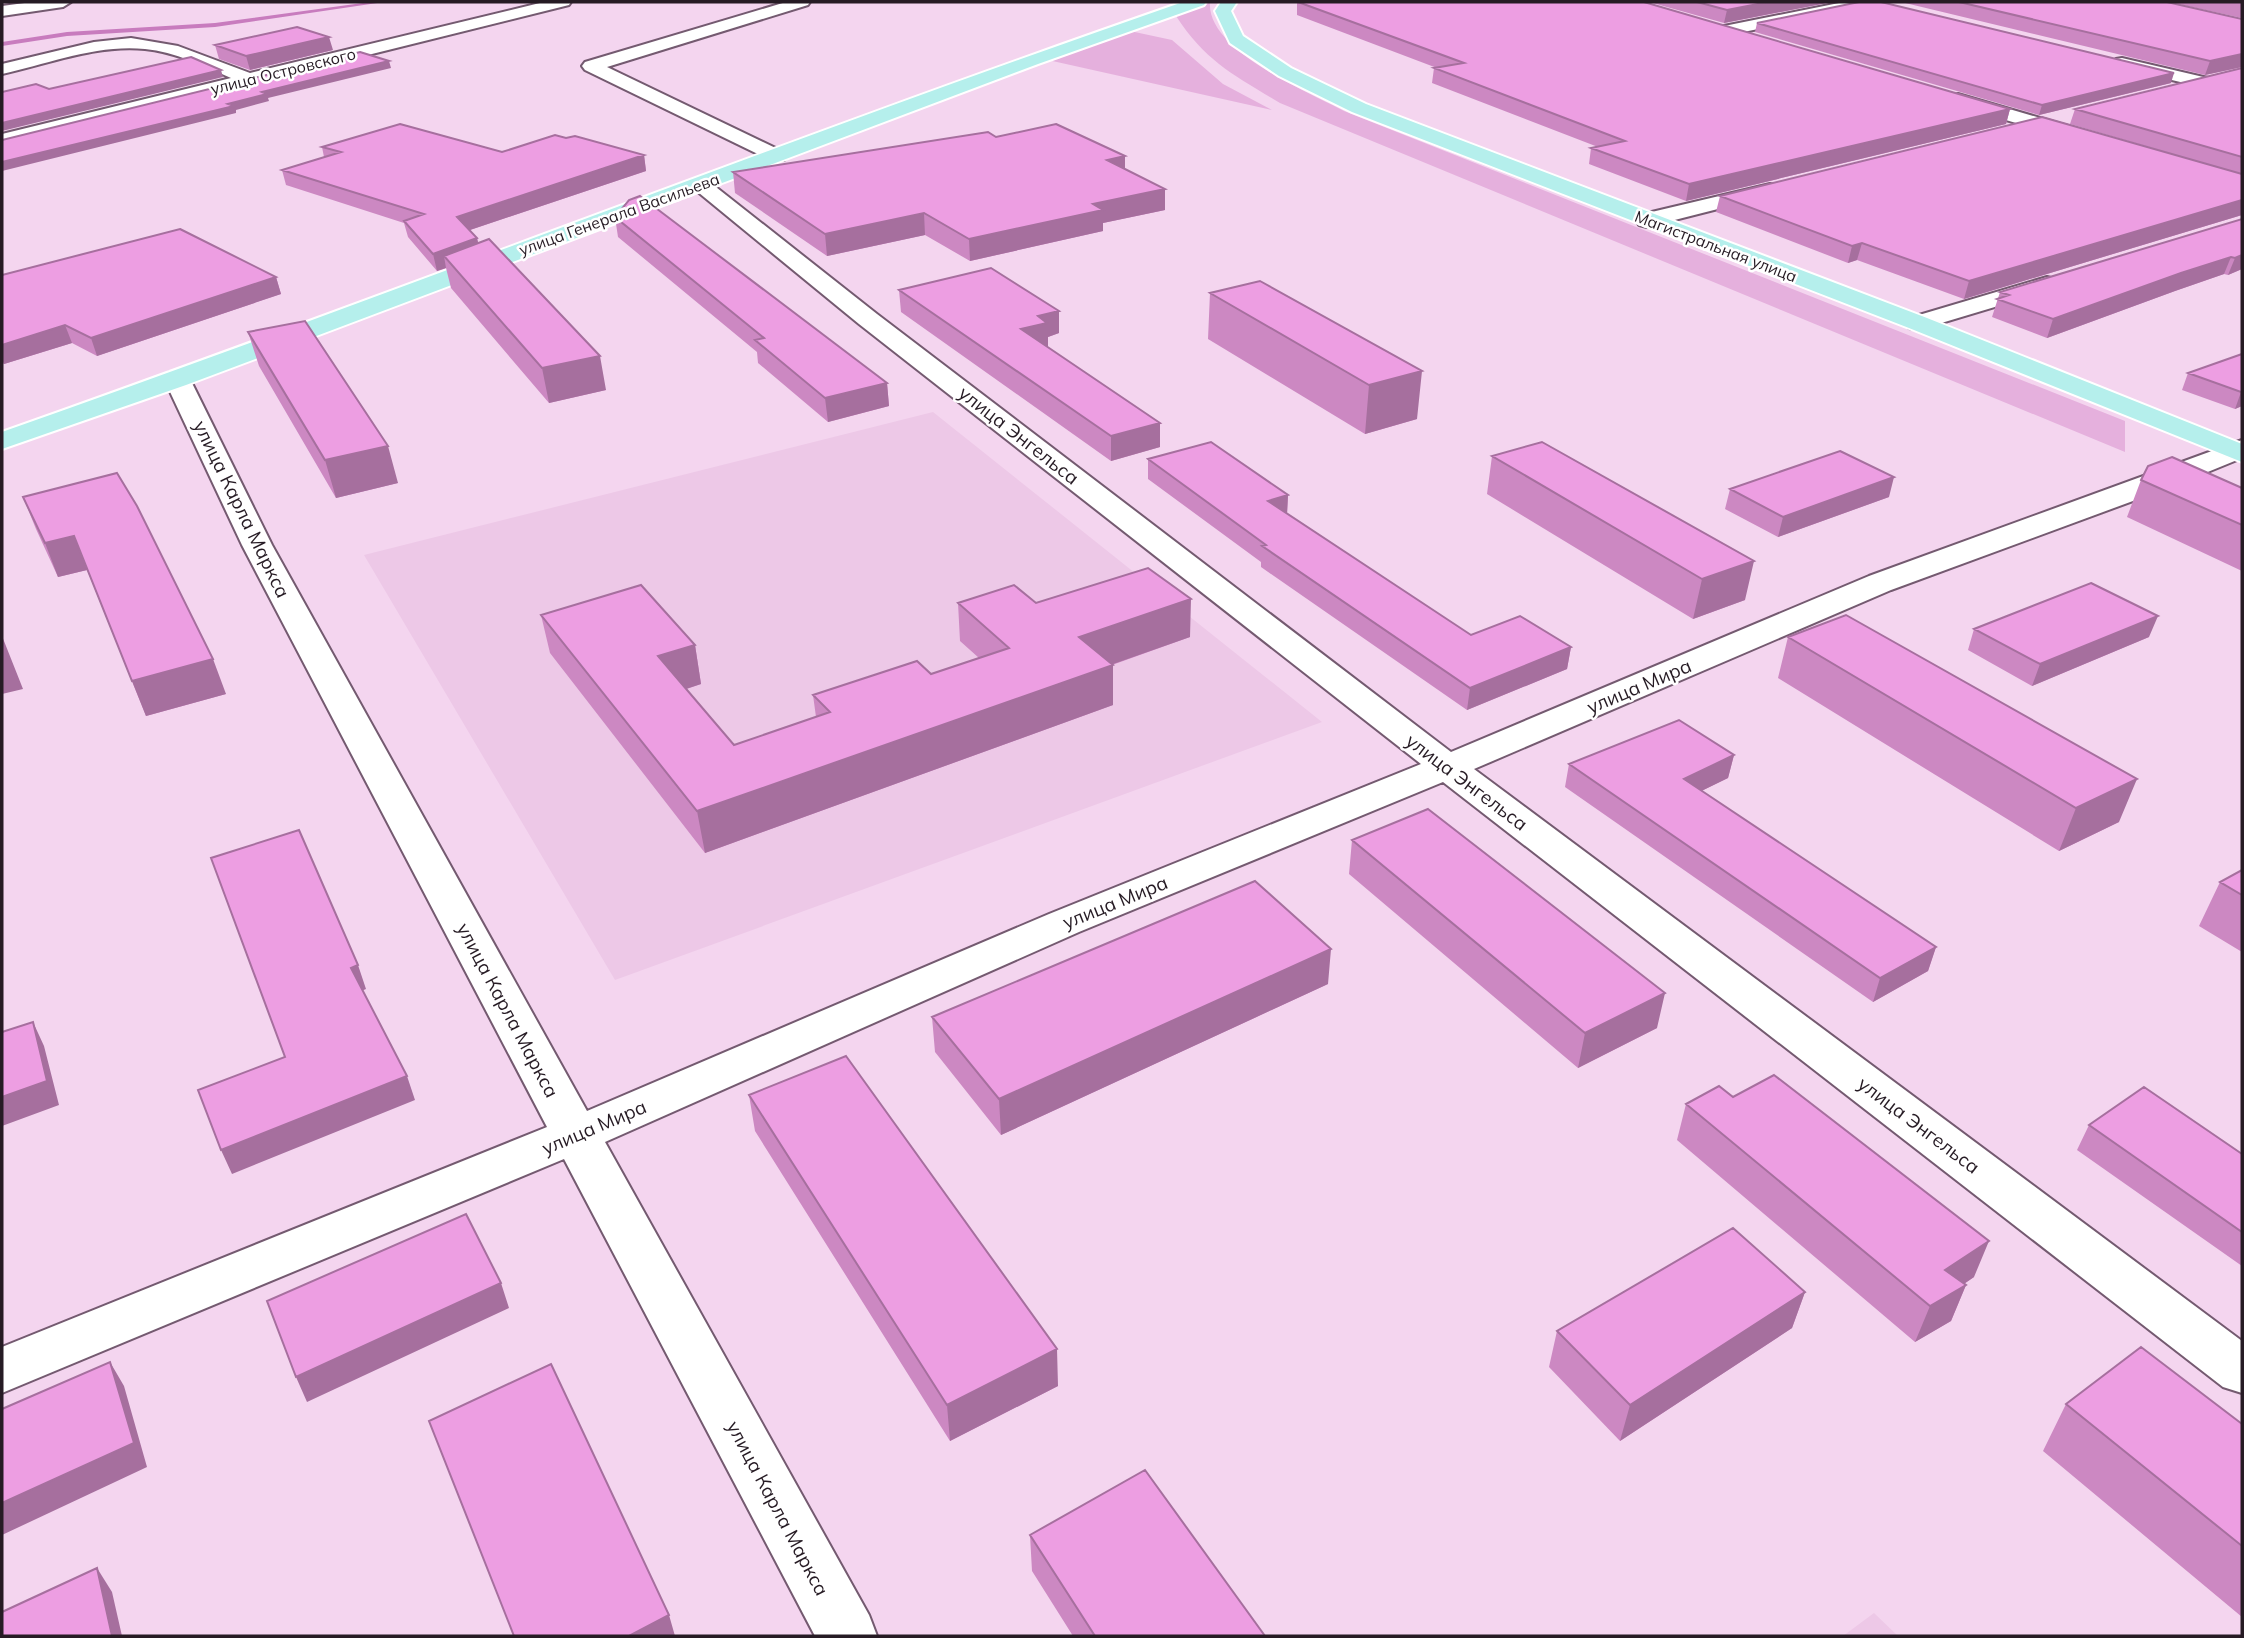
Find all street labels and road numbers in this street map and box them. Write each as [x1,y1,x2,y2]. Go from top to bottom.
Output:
street label: улица Островского [208,43,358,99]
street label: улица Генерала Васильева [516,168,722,260]
street label: Магистральная улица [1632,206,1800,286]
street label: улица Энгельса [954,380,1084,490]
street label: улица Карла Маркса [189,416,295,602]
street label: улица Мира [1583,653,1695,719]
street label: улица Энгельса [1401,728,1533,836]
street label: улица Мира [1059,870,1171,934]
street label: улица Карла Маркса [452,919,564,1101]
street label: улица Энгельса [1853,1071,1985,1179]
street label: улица Мира [538,1094,650,1160]
street label: улица Карла Маркса [722,1417,834,1599]

